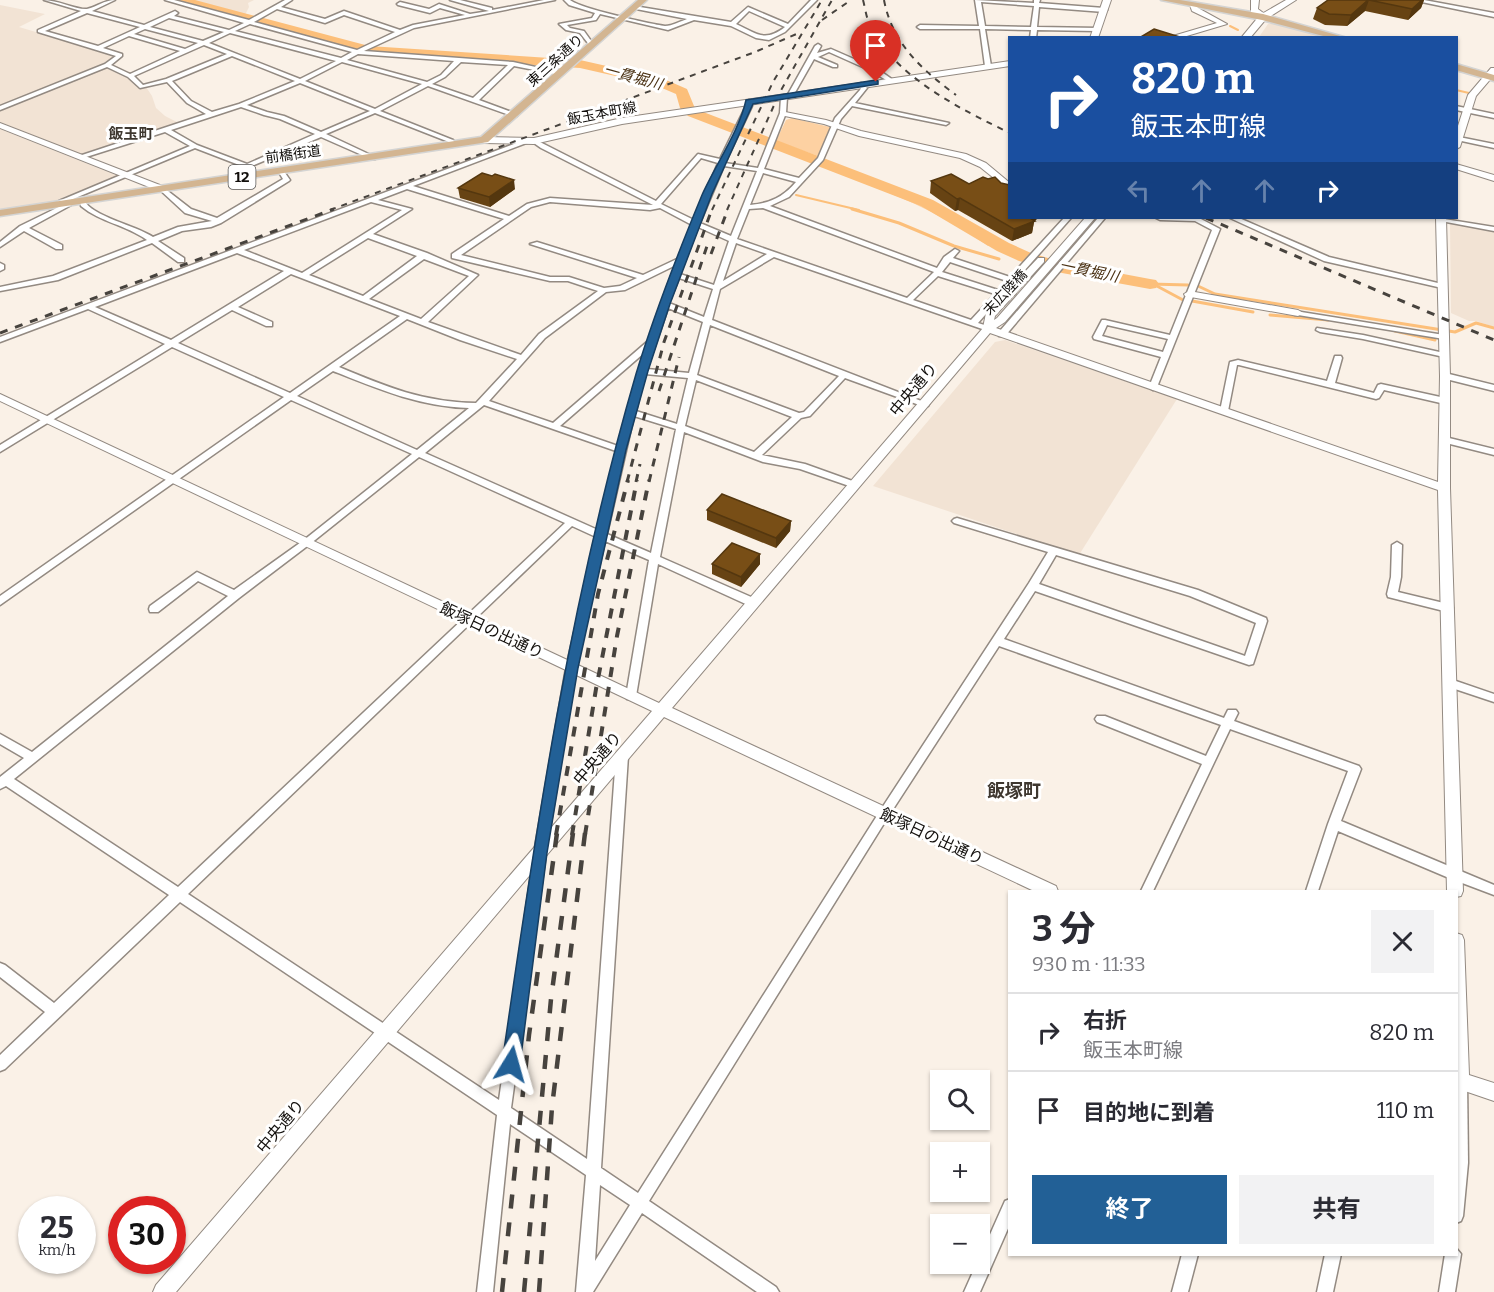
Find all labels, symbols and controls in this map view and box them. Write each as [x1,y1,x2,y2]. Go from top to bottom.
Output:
pin [850,20,901,82]
icon: arrive [859,29,892,62]
street label: 東三条通り [524,31,587,90]
text: 820 m [1131,54,1254,104]
icon: right [1032,60,1110,138]
water label: 一貫堀川 [602,61,666,94]
street label: 飯玉本町線 [566,98,638,129]
text: 飯玉本町線 [1131,111,1266,143]
district label: 飯玉町 [108,125,154,143]
street label: 前橋街道 [264,142,322,167]
road number: 12 [228,165,256,189]
icon: left [1122,174,1155,207]
icon: ahead [1185,174,1218,207]
icon: ahead [1248,174,1281,207]
icon: right [1311,174,1344,207]
water label: 一貫堀川 [1058,256,1122,286]
street label: 末広陸橋 [980,266,1031,319]
street label: 中央通り [886,359,941,420]
street label: 飯塚日の出通り [437,598,547,663]
street label: 中央通り [569,728,626,789]
district label: 飯塚町 [987,780,1041,802]
street label: 飯塚日の出通り [877,804,987,869]
text: 3 分 [1032,907,1095,951]
button: close [1371,910,1434,973]
text: 930 m · 11:33 [1032,952,1146,976]
text: 右折 [1083,1007,1127,1034]
icon: right [1032,1016,1065,1049]
text: 820 m [1369,1019,1434,1046]
position arrow [479,1032,543,1096]
text: 飯玉本町線 [1083,1038,1183,1062]
map controls [930,1070,990,1274]
button: search [930,1070,990,1130]
icon: arrive [1032,1094,1065,1127]
street label: 中央通り [253,1096,308,1157]
text: 110 m [1377,1097,1434,1124]
text: 目的地に到着 [1083,1099,1215,1126]
button: + [930,1142,990,1202]
button: 終了 [1032,1175,1227,1244]
button: 共有 [1239,1175,1434,1244]
speed limit sign: 30 [108,1196,186,1274]
text: 25 [40,1210,74,1246]
button: − [930,1214,990,1274]
text: km/h [38,1241,76,1259]

